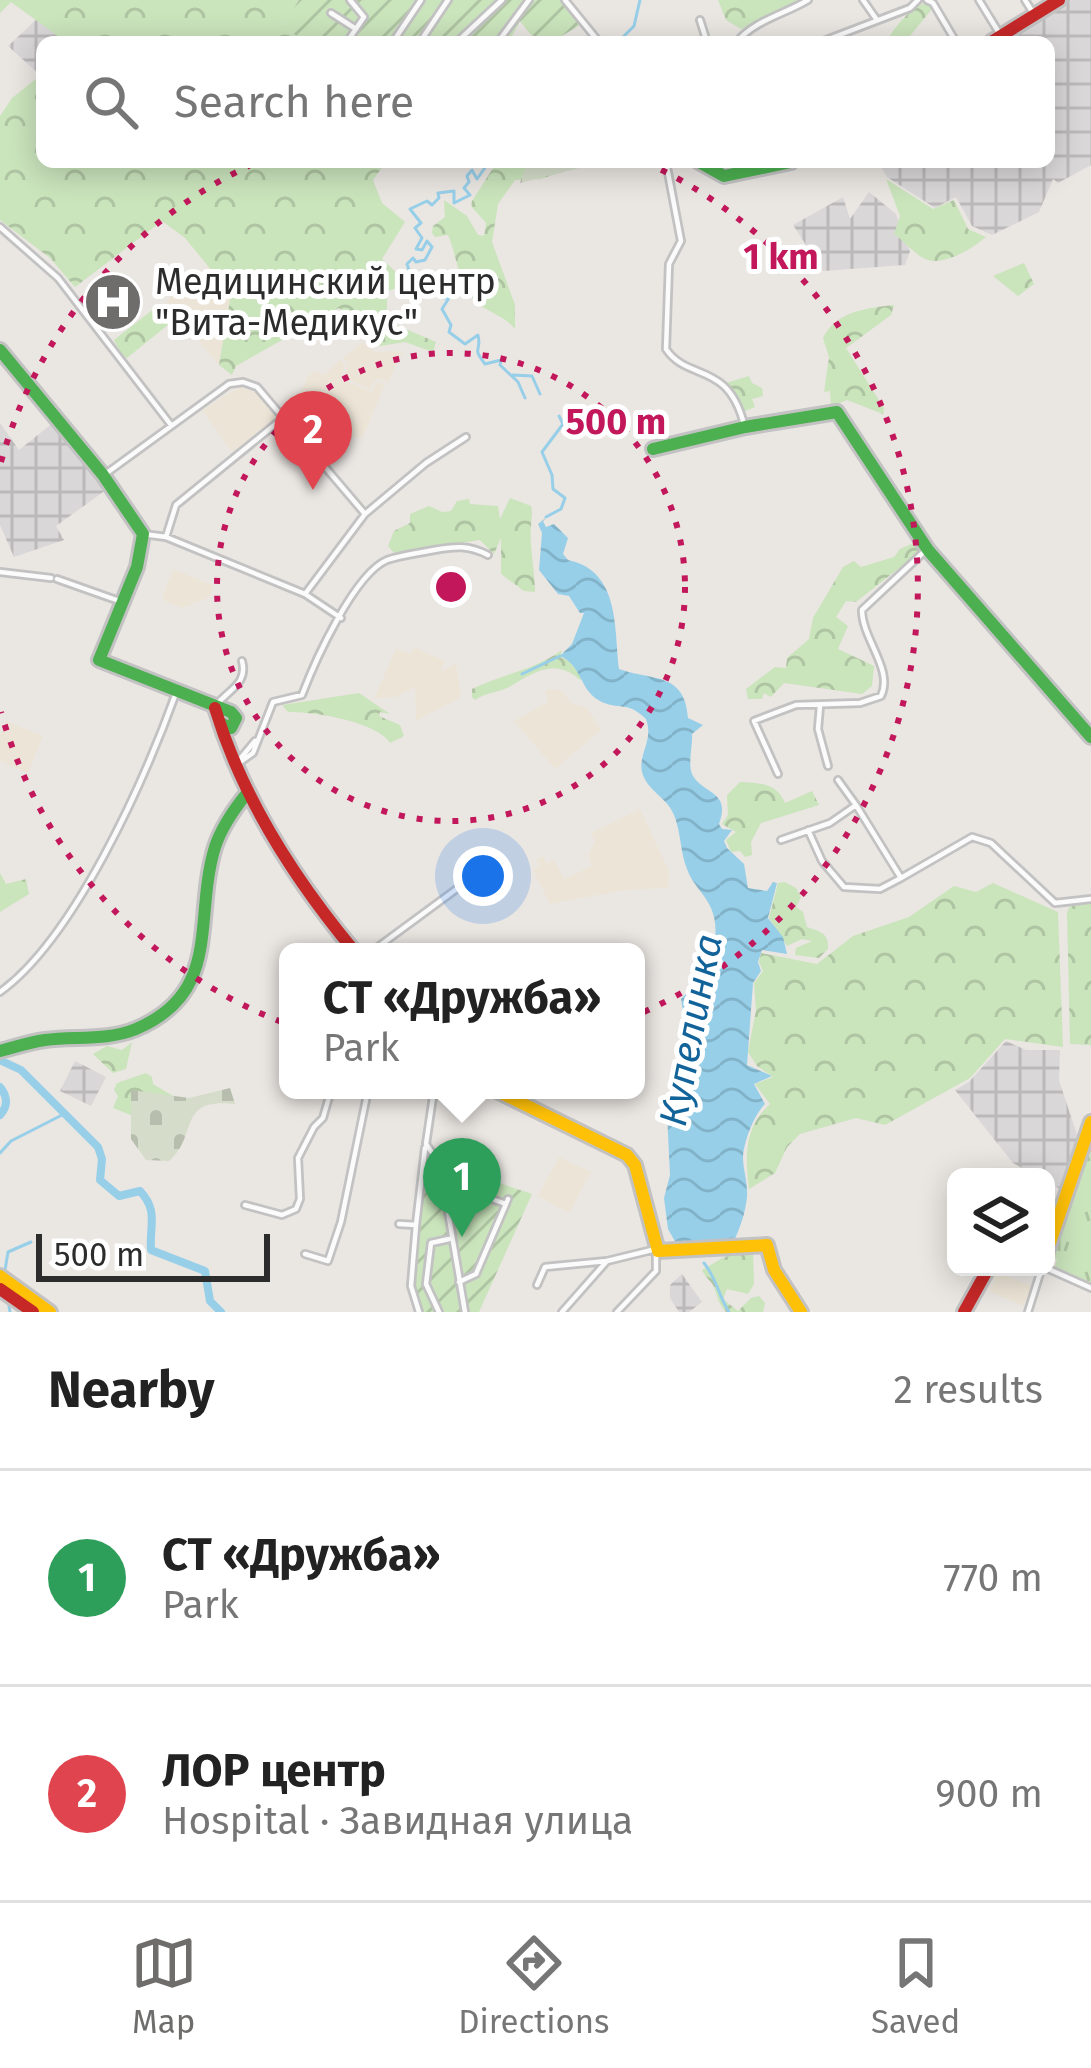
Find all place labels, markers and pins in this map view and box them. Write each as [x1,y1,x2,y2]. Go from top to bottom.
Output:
place label: Медицинский центр "Вита-Медикус" [155,260,496,345]
hospital icon: Медицинский центр "Вита-Медикус" [82,271,144,333]
pin: 2 [274,391,352,490]
centre of rings [430,566,472,608]
pin: 1 [423,1138,501,1237]

